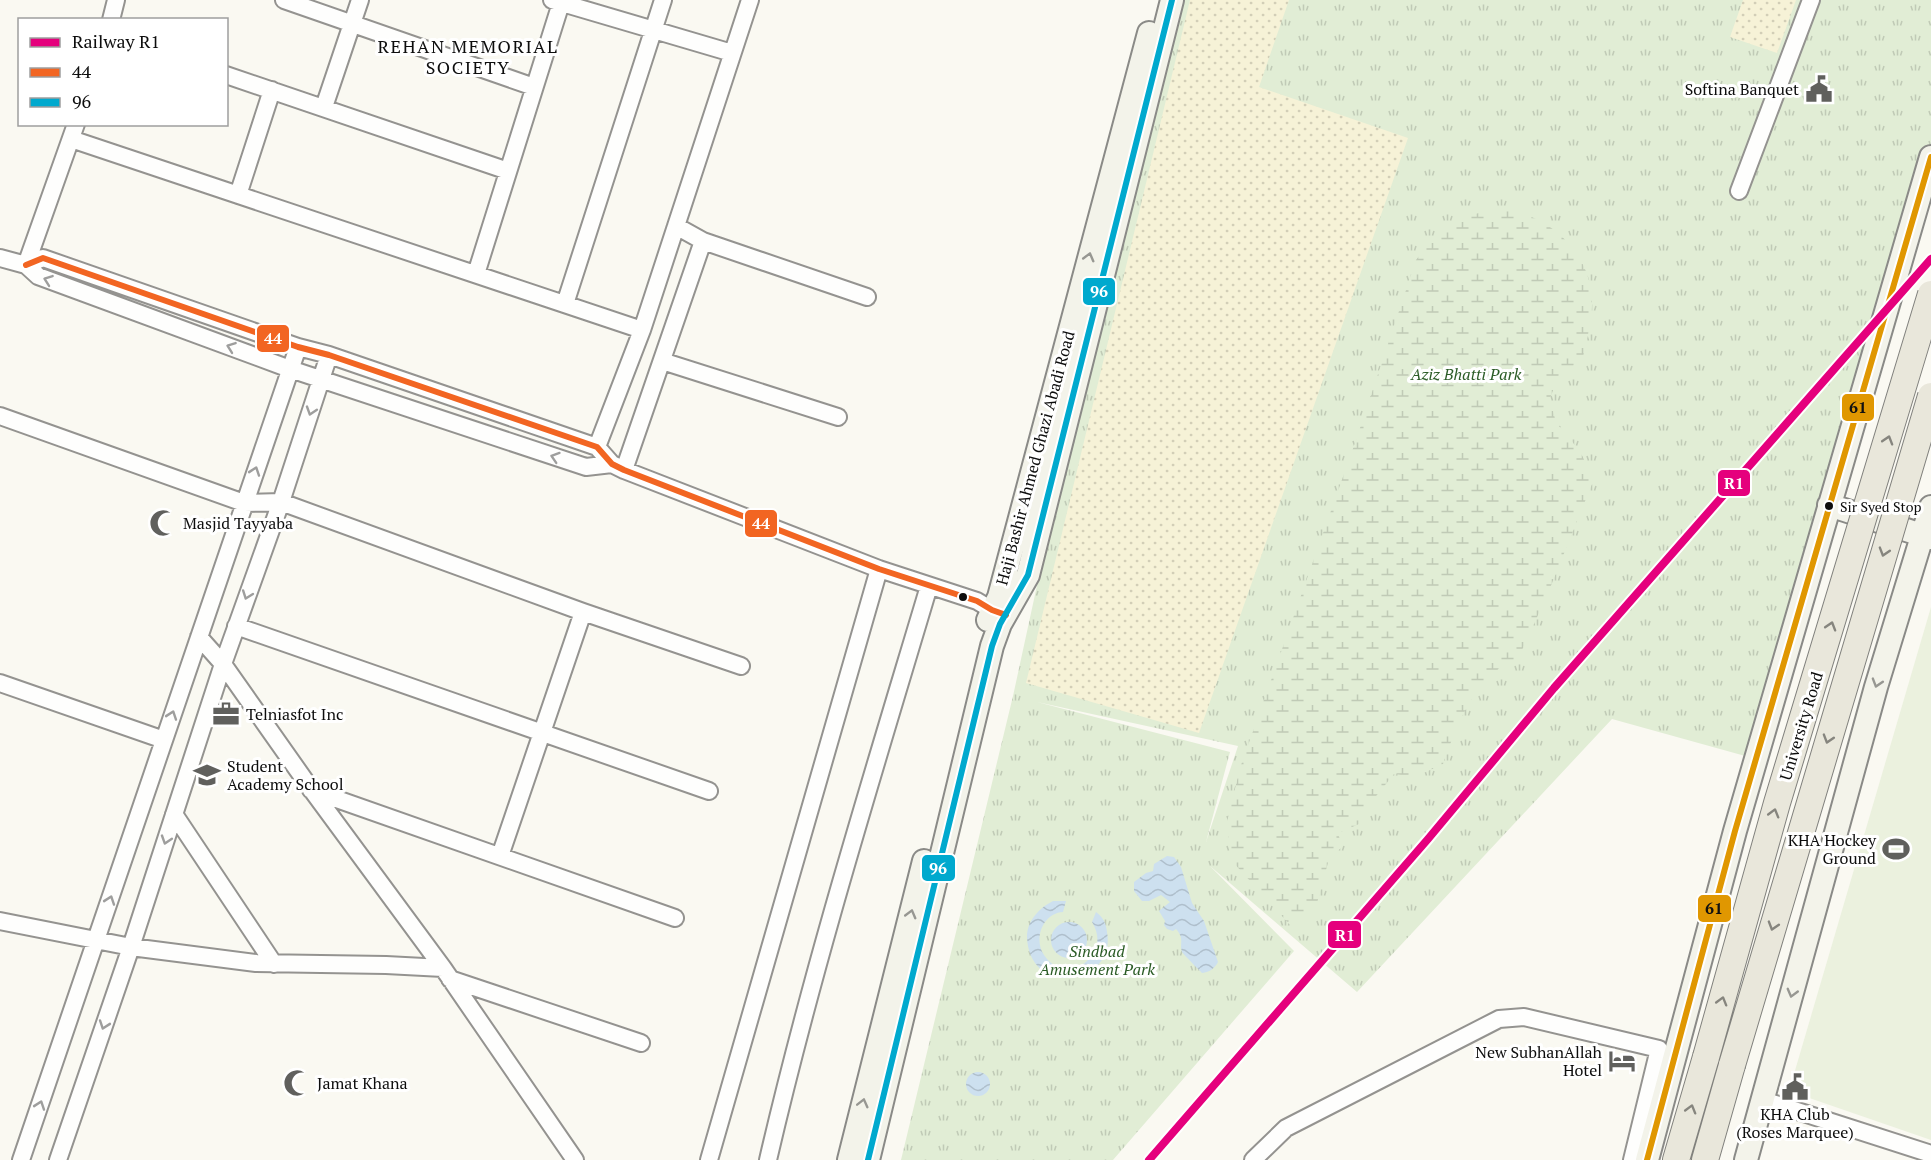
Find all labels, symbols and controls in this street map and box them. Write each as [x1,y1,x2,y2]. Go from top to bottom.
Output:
legend [18,18,228,126]
text: Railway R1 [72,29,160,53]
district label: REHAN MEMORIAL SOCIETY [378,34,558,79]
text: 44 [72,59,92,83]
public building icon: Softina Banquet [1804,74,1834,104]
place label: Softina Banquet [1685,78,1799,100]
text: 96 [72,89,92,113]
one-way arrow [1082,252,1094,263]
one-way arrow [43,274,54,287]
line badge: 96 [1082,277,1116,306]
text: 96 [1090,280,1108,302]
line badge: 44 [256,324,290,353]
text: 44 [264,327,282,349]
street label: Haji Bashir Ahmed Ghazi Abadi Road [990,328,1080,588]
one-way arrow [226,342,237,355]
park label: Aziz Bhatti Park [1410,363,1522,385]
line badge: 61 [1841,393,1875,422]
text: 61 [1849,396,1867,418]
one-way arrow [306,405,318,416]
one-way arrow [1881,435,1893,446]
one-way arrow [550,451,561,464]
one-way arrow [247,466,260,477]
line badge: R1 [1717,469,1751,497]
text: R1 [1724,472,1744,494]
place label: Sir Syed Stop [1840,497,1921,516]
marker: Sir Syed Stop [1823,500,1835,512]
mosque icon: Masjid Tayyaba [148,508,178,538]
line badge: 44 [744,509,778,538]
place label: Masjid Tayyaba [183,512,293,534]
text: 44 [752,512,770,534]
one-way arrow [1879,546,1891,557]
one-way arrow [242,589,255,600]
unlabelled marker [957,591,969,603]
one-way arrow [1824,621,1836,632]
street label: University Road [1774,669,1828,783]
one-way arrow [1872,677,1884,688]
office icon: Telniasfot Inc [211,699,241,729]
place label: Telniasfot Inc [246,703,343,725]
one-way arrow [165,710,178,721]
one-way arrow [1823,733,1835,744]
place label: Student Academy School [227,755,344,795]
school or university icon: Student Academy School [192,760,222,790]
one-way arrow [1767,808,1780,818]
place label: KHA Hockey Ground [1788,829,1877,869]
one-way arrow [160,834,173,845]
sports icon: KHA Hockey Ground [1881,834,1911,864]
line badge: 96 [921,854,956,882]
text: 96 [929,857,947,879]
line badge: 61 [1697,894,1732,923]
one-way arrow [103,895,115,906]
text: 61 [1705,897,1723,919]
one-way arrow [903,909,916,919]
line badge: R1 [1327,920,1362,949]
one-way arrow [1768,920,1780,931]
text: R1 [1335,924,1355,946]
park label: Sindbad Amusement Park [1038,940,1155,980]
one-way arrow [1787,987,1799,998]
one-way arrow [1715,996,1727,1007]
one-way arrow [99,1019,112,1030]
place label: New SubhanAllah Hotel [1475,1041,1603,1081]
hotel icon: New SubhanAllah Hotel [1607,1046,1637,1076]
mosque icon: Jamat Khana [282,1068,312,1098]
place label: Jamat Khana [317,1072,408,1094]
public building icon: KHA Club (Roses Marquee) [1780,1072,1810,1102]
one-way arrow [856,1098,869,1108]
one-way arrow [33,1100,46,1111]
place label: KHA Club (Roses Marquee) [1736,1103,1854,1143]
one-way arrow [1684,1104,1696,1114]

